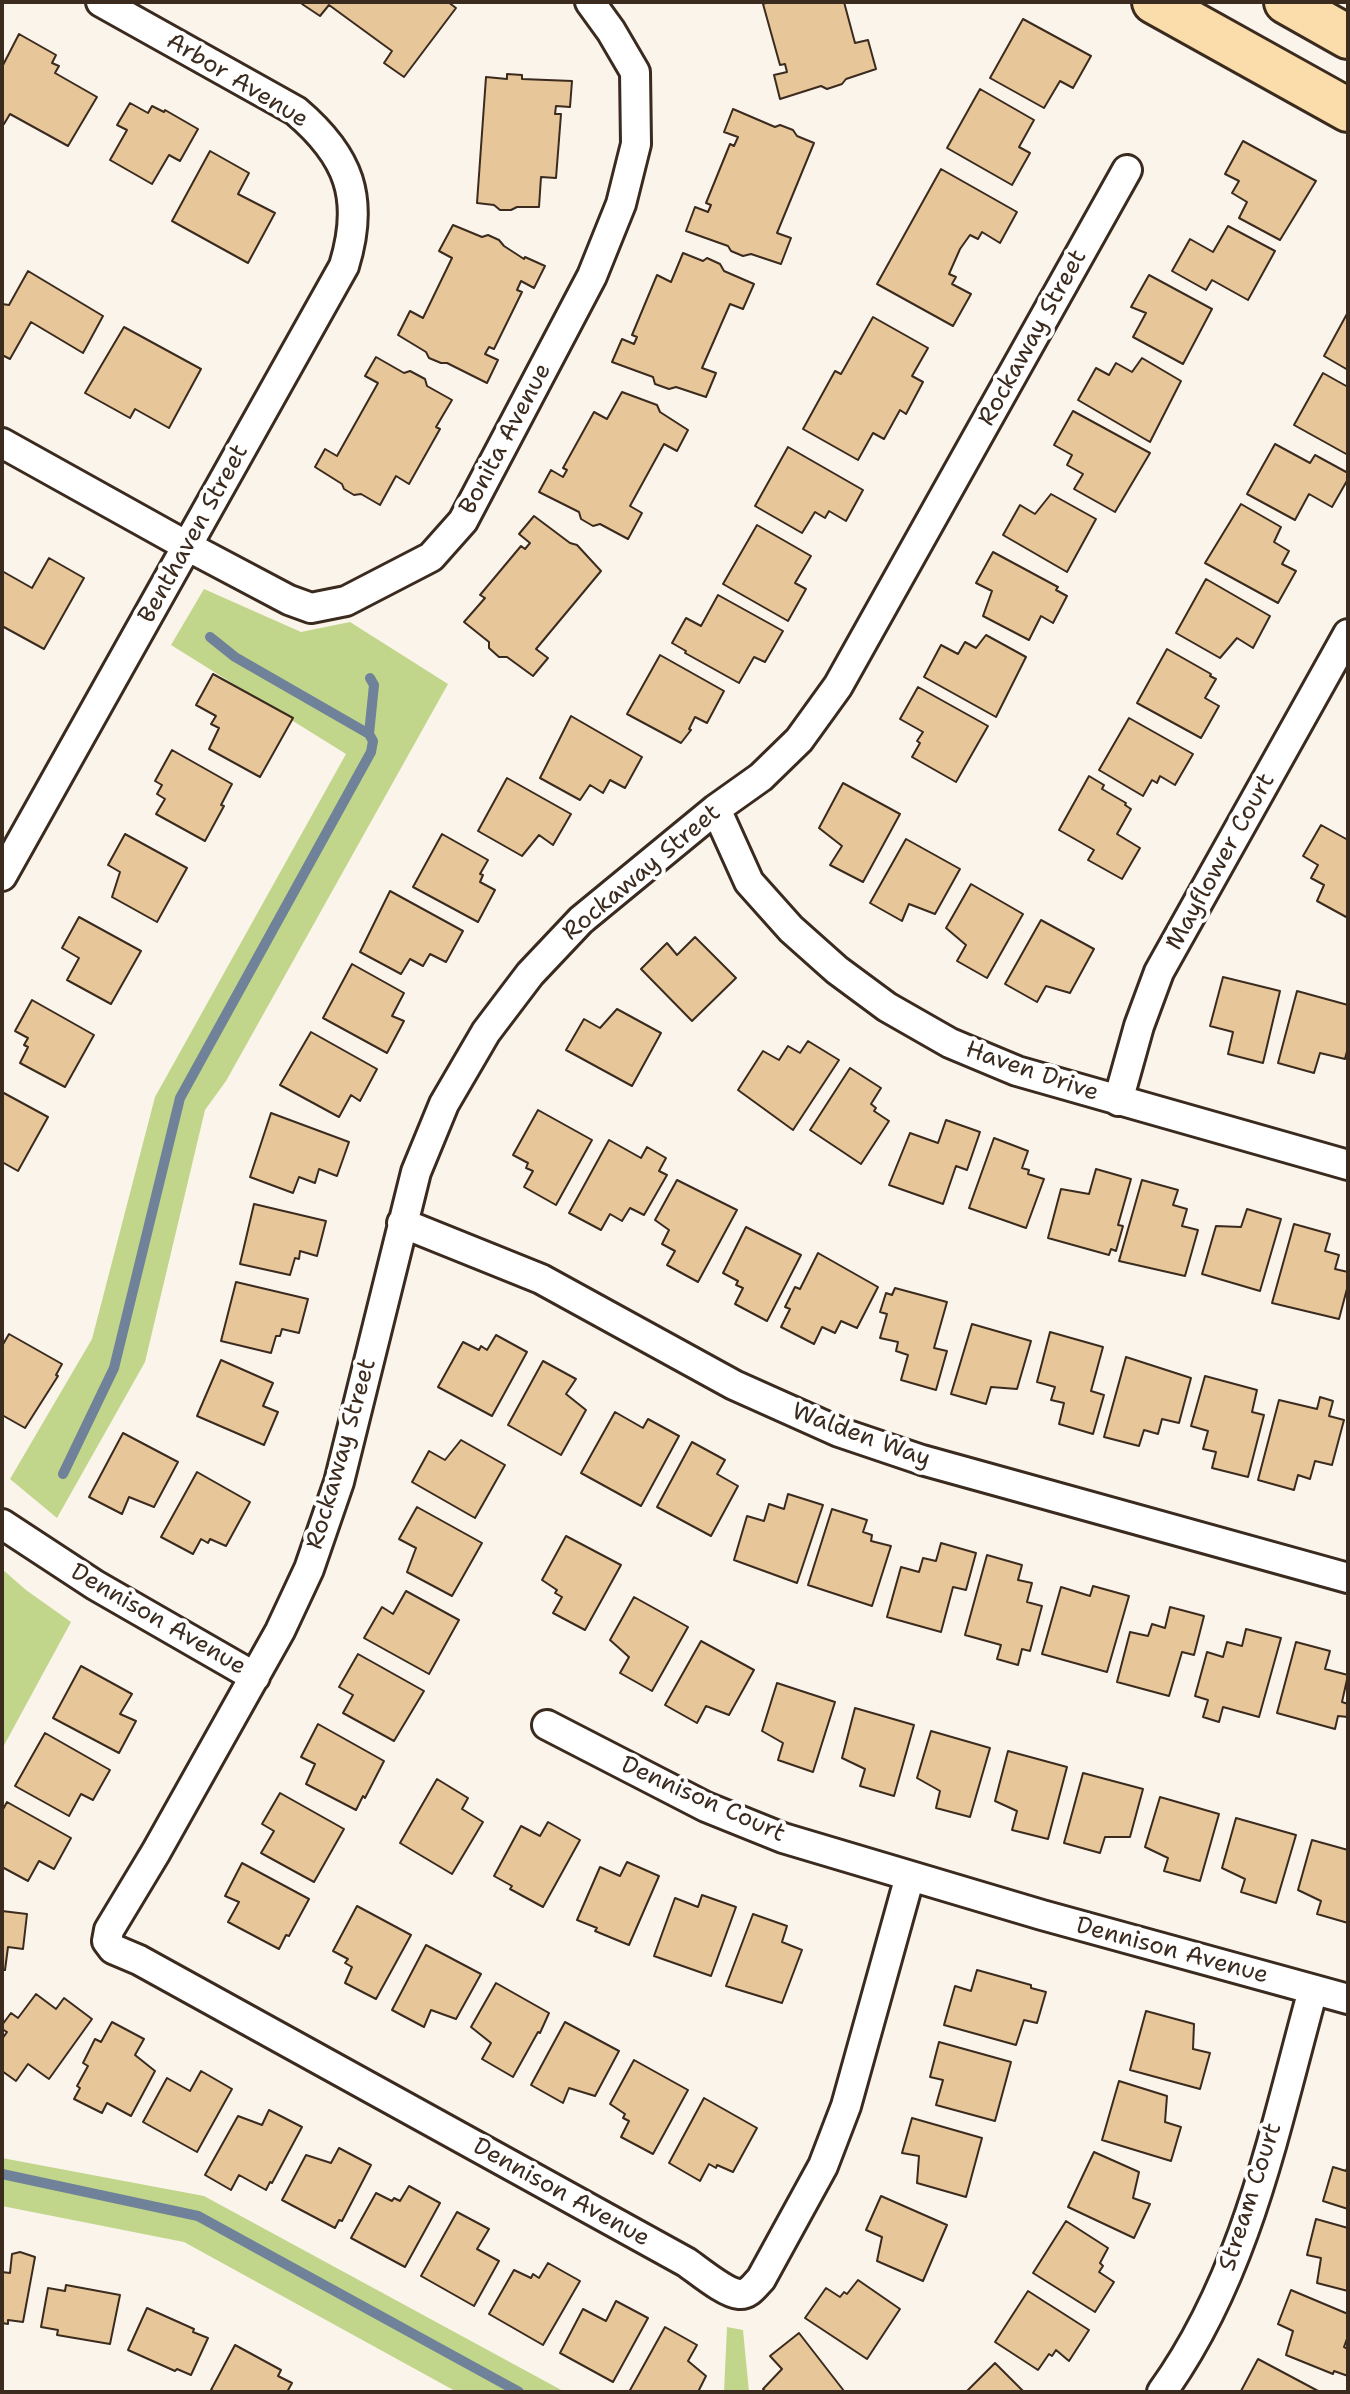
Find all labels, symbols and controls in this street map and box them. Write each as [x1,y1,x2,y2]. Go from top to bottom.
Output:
street label: Arbor Avenue [161,27,313,135]
street label: Rockaway Street [973,245,1093,431]
street label: Bonita Avenue [454,358,558,520]
street label: Benthaven Street [133,440,255,628]
street label: Mayflower Court [1160,768,1282,956]
street label: Rockaway Street [557,799,727,947]
street label: Haven Drive [962,1036,1102,1108]
street label: Rockaway Street [301,1355,383,1553]
street label: Walden Way [788,1398,934,1474]
street label: Dennison Avenue [65,1558,251,1682]
street label: Dennison Court [616,1751,790,1849]
street label: Dennison Avenue [1073,1911,1271,1991]
street label: Stream Court [1214,2119,1288,2275]
street label: Dennison Avenue [468,2132,654,2254]

